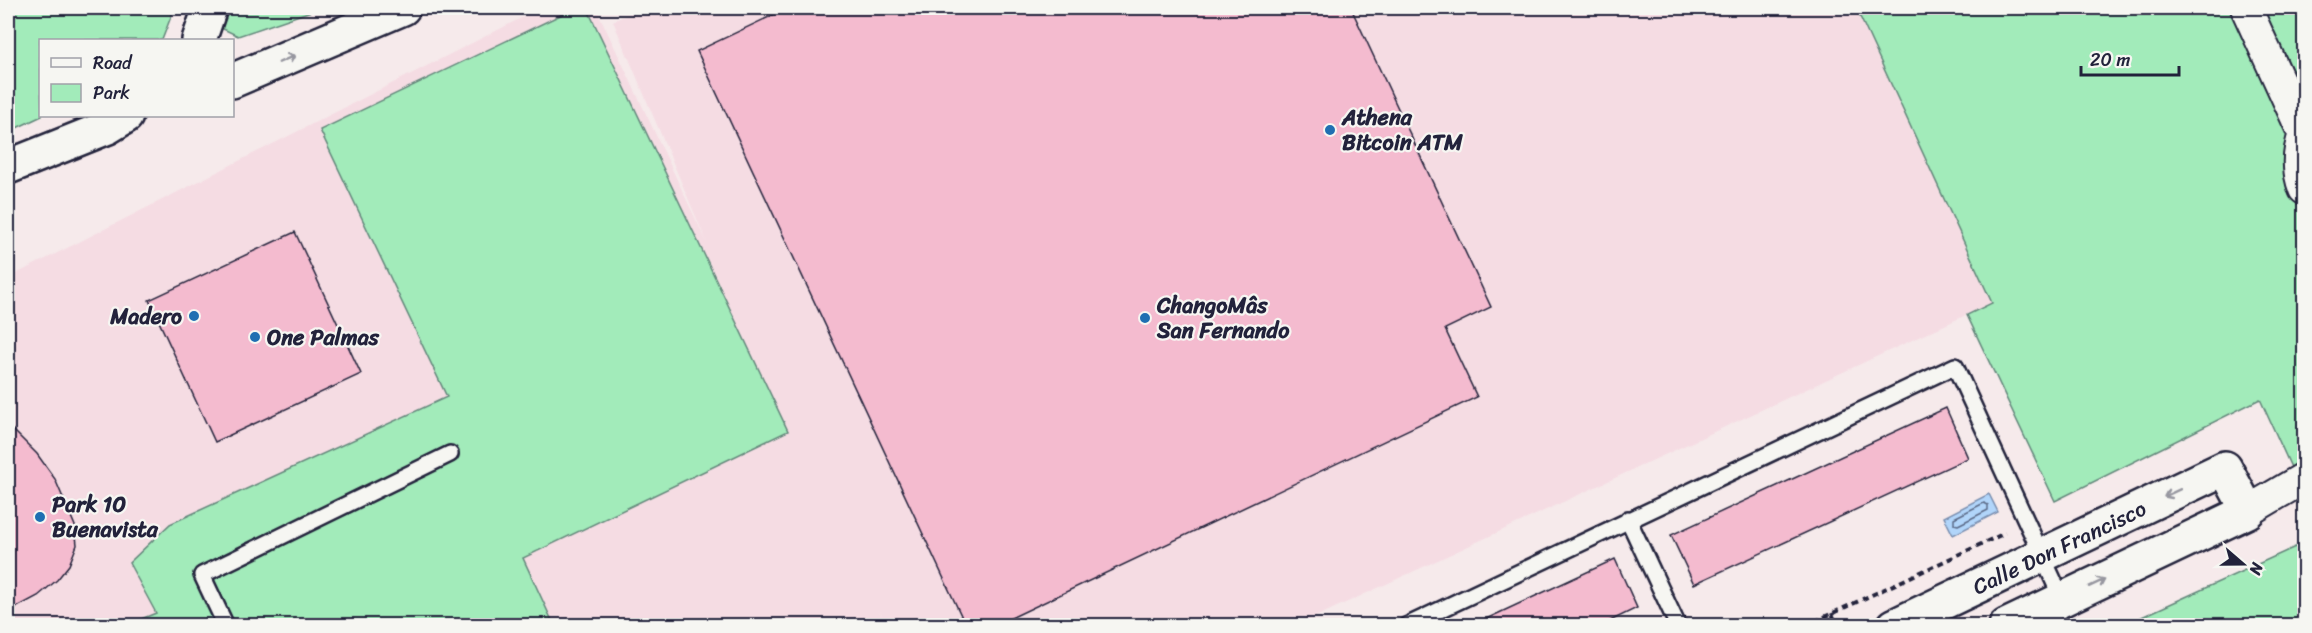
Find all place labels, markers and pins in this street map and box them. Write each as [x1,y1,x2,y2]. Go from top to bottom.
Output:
place label: Athena Bitcoin ATM [1341,98,1463,162]
marker: Athena Bitcoin ATM [1323,123,1337,137]
place label: ChangoMâs San Fernando [1156,286,1290,350]
place label: Madero [109,297,182,336]
marker: Madero [187,309,201,323]
marker: ChangoMâs San Fernando [1138,311,1152,325]
place label: One Palmas [267,318,380,357]
marker: One Palmas [248,330,262,344]
place label: Park 10 Buenavista [52,485,159,549]
marker: Park 10 Buenavista [33,510,47,524]

